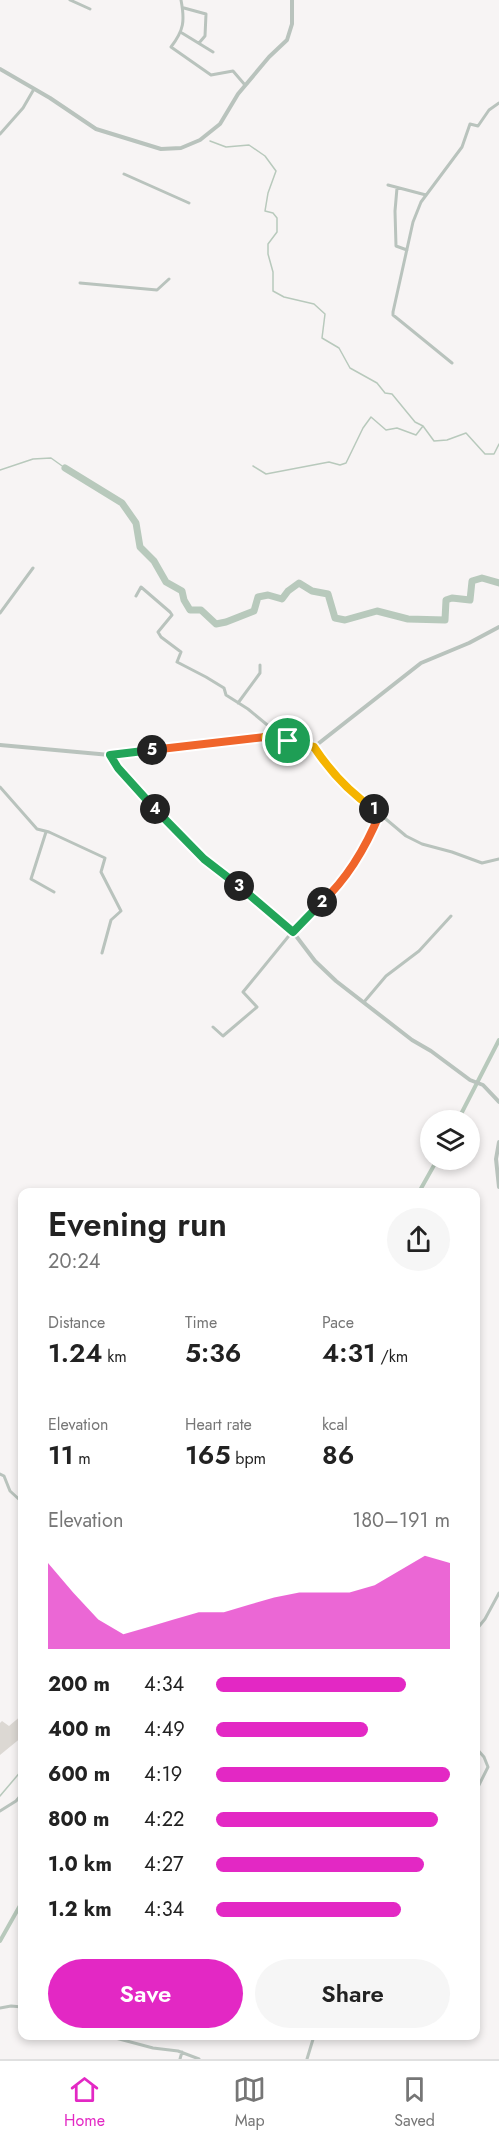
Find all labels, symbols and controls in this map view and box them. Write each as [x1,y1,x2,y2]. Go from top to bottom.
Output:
pin [262,715,313,766]
icon: arrive [271,724,304,757]
pin: 5 [137,735,167,765]
text: 5 [147,738,157,761]
pin: 4 [140,794,170,824]
pin: 1 [359,794,389,824]
text: 4 [149,797,161,820]
text: 1 [370,797,378,820]
pin: 3 [224,871,254,901]
text: 3 [234,874,244,897]
pin: 2 [307,887,337,917]
text: 2 [317,890,327,913]
map controls [420,1110,480,1170]
button: layers [420,1110,480,1170]
text: Evening run [48,1201,227,1248]
button: share [387,1208,450,1271]
text: 20:24 [48,1247,100,1276]
text: Distance [48,1311,105,1334]
text: Time [185,1311,217,1334]
text: Pace [322,1311,354,1334]
text: 1.24 [48,1334,103,1372]
text: 5:36 [185,1334,241,1372]
text: 4:31 [322,1334,376,1372]
text: km [103,1345,127,1368]
text: /km [376,1345,408,1368]
text: Elevation [48,1413,108,1436]
text: Heart rate [185,1413,252,1436]
text: kcal [322,1413,348,1436]
text: 11 [48,1436,74,1474]
text: 165 [185,1436,231,1474]
text: 86 [322,1436,354,1474]
text: m [74,1447,91,1470]
text: bpm [231,1447,266,1470]
text: Elevation [48,1506,123,1535]
text: 180–191 m [352,1506,450,1535]
text: 200 m [48,1670,110,1699]
text: 4:34 [144,1670,184,1699]
text: 400 m [48,1715,111,1744]
text: 4:49 [144,1715,185,1744]
text: 600 m [48,1760,110,1789]
text: 4:19 [144,1760,182,1789]
text: 800 m [48,1805,109,1834]
text: 4:22 [144,1805,184,1834]
text: 1.0 km [48,1850,112,1879]
text: 4:27 [144,1850,184,1879]
text: 1.2 km [48,1895,112,1924]
text: 4:34 [144,1895,184,1924]
button: Save [48,1959,243,2028]
button: Share [255,1959,450,2028]
tab: Home [64,2073,105,2132]
tab: Map [233,2073,266,2132]
tab: Saved [394,2073,435,2132]

